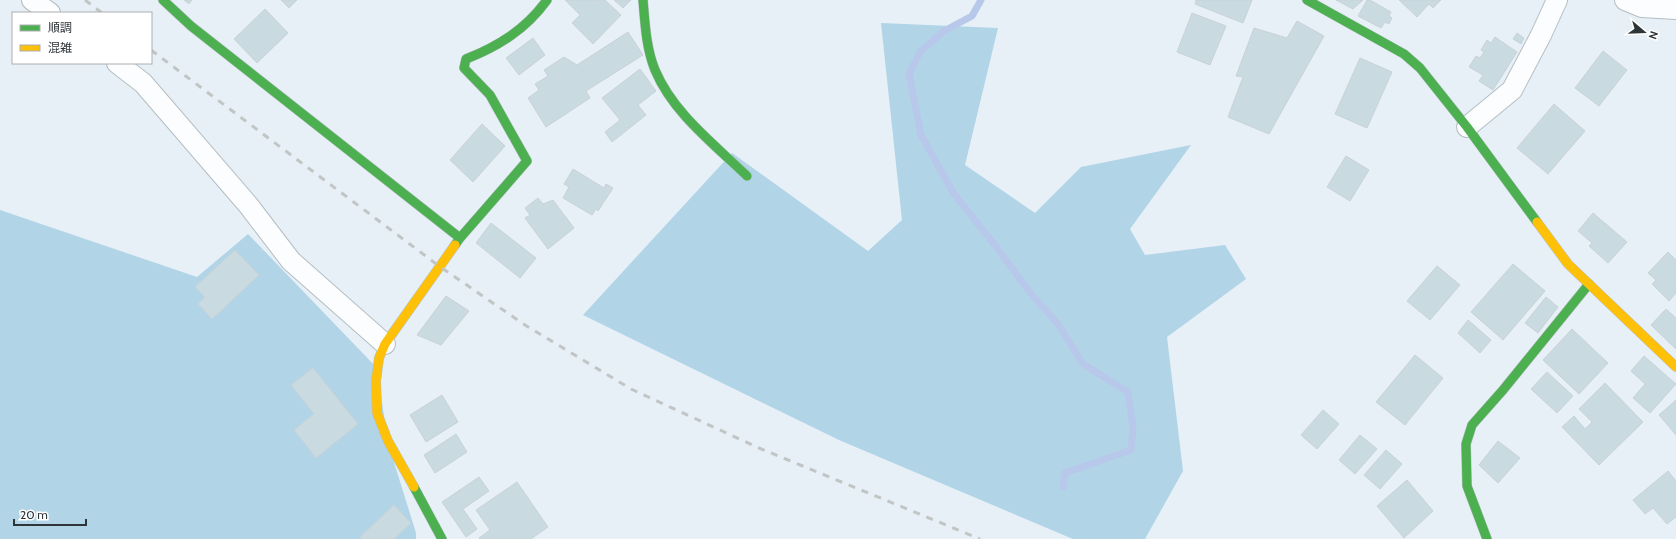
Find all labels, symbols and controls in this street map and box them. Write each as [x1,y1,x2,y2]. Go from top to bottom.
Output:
legend [12,12,152,64]
north arrow [1624,12,1664,52]
text: 順調 [48,20,72,35]
text: N [1646,29,1661,41]
text: 混雑 [48,40,72,55]
scale bar [14,501,86,527]
text: 20 m [20,507,48,522]

